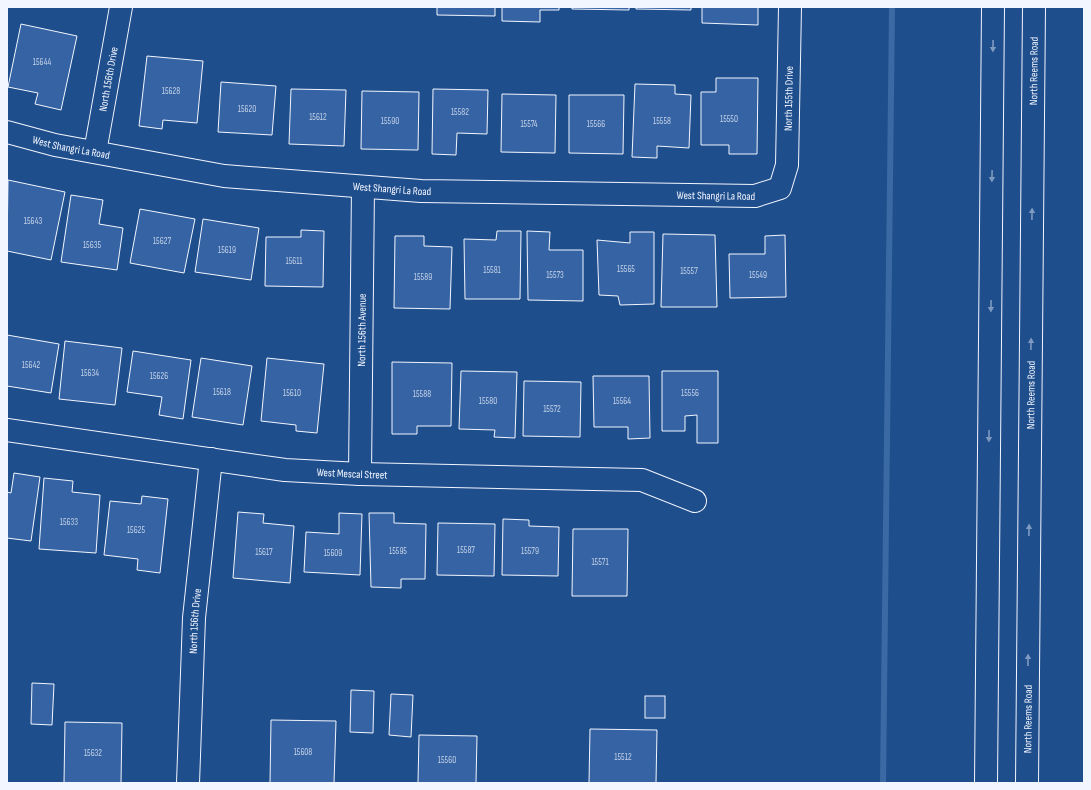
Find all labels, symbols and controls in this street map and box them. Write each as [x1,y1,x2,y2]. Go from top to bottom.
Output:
street label: North Reems Road [1027,36,1041,105]
one-way arrow [990,40,996,53]
street label: North 156th Drive [96,46,121,113]
house number: 15644 [33,57,51,68]
street label: North 155th Drive [782,66,796,131]
house number: 15628 [162,86,180,97]
house number: 15620 [238,104,256,115]
house number: 15582 [451,107,469,118]
house number: 15612 [309,112,327,123]
house number: 15550 [720,114,738,125]
house number: 15590 [381,116,399,127]
house number: 15558 [653,116,671,127]
house number: 15574 [520,119,538,130]
house number: 15566 [587,119,605,130]
street label: West Shangri La Road [31,133,111,162]
one-way arrow [989,170,995,183]
street label: West Shangri La Road [352,180,432,198]
street label: West Shangri La Road [676,189,756,203]
one-way arrow [1029,207,1035,220]
house number: 15643 [24,216,42,227]
house number: 15627 [153,236,171,247]
house number: 15635 [83,240,101,251]
house number: 15619 [218,245,236,256]
house number: 15611 [285,256,303,267]
house number: 15565 [617,264,635,275]
house number: 15581 [483,265,502,276]
house number: 15557 [680,266,698,277]
house number: 15573 [546,270,564,281]
house number: 15549 [749,270,767,281]
house number: 15589 [414,272,432,283]
street label: North 156th Avenue [355,293,369,367]
one-way arrow [988,300,994,313]
one-way arrow [1028,337,1034,350]
house number: 15642 [22,360,40,371]
street label: North Reems Road [1024,360,1038,429]
house number: 15634 [81,368,99,379]
house number: 15626 [150,371,168,382]
house number: 15618 [213,387,231,398]
house number: 15610 [283,388,301,399]
house number: 15556 [681,388,699,399]
house number: 15588 [413,389,431,400]
house number: 15580 [479,396,497,407]
house number: 15564 [613,396,631,407]
house number: 15572 [543,404,561,415]
one-way arrow [986,430,993,442]
street label: West Mescal Street [316,466,388,482]
house number: 15633 [60,517,78,528]
one-way arrow [1026,523,1032,536]
house number: 15625 [127,525,145,536]
house number: 15587 [457,545,475,556]
house number: 15595 [389,546,407,557]
house number: 15579 [521,546,539,557]
house number: 15617 [255,547,273,558]
house number: 15609 [324,548,342,559]
house number: 15571 [591,557,609,568]
street label: North 156th Drive [187,588,204,654]
one-way arrow [1025,653,1031,666]
street label: North Reems Road [1021,684,1035,753]
house number: 15608 [294,747,312,758]
house number: 15632 [84,748,102,759]
house number: 15512 [614,752,632,763]
house number: 15560 [438,755,456,766]

